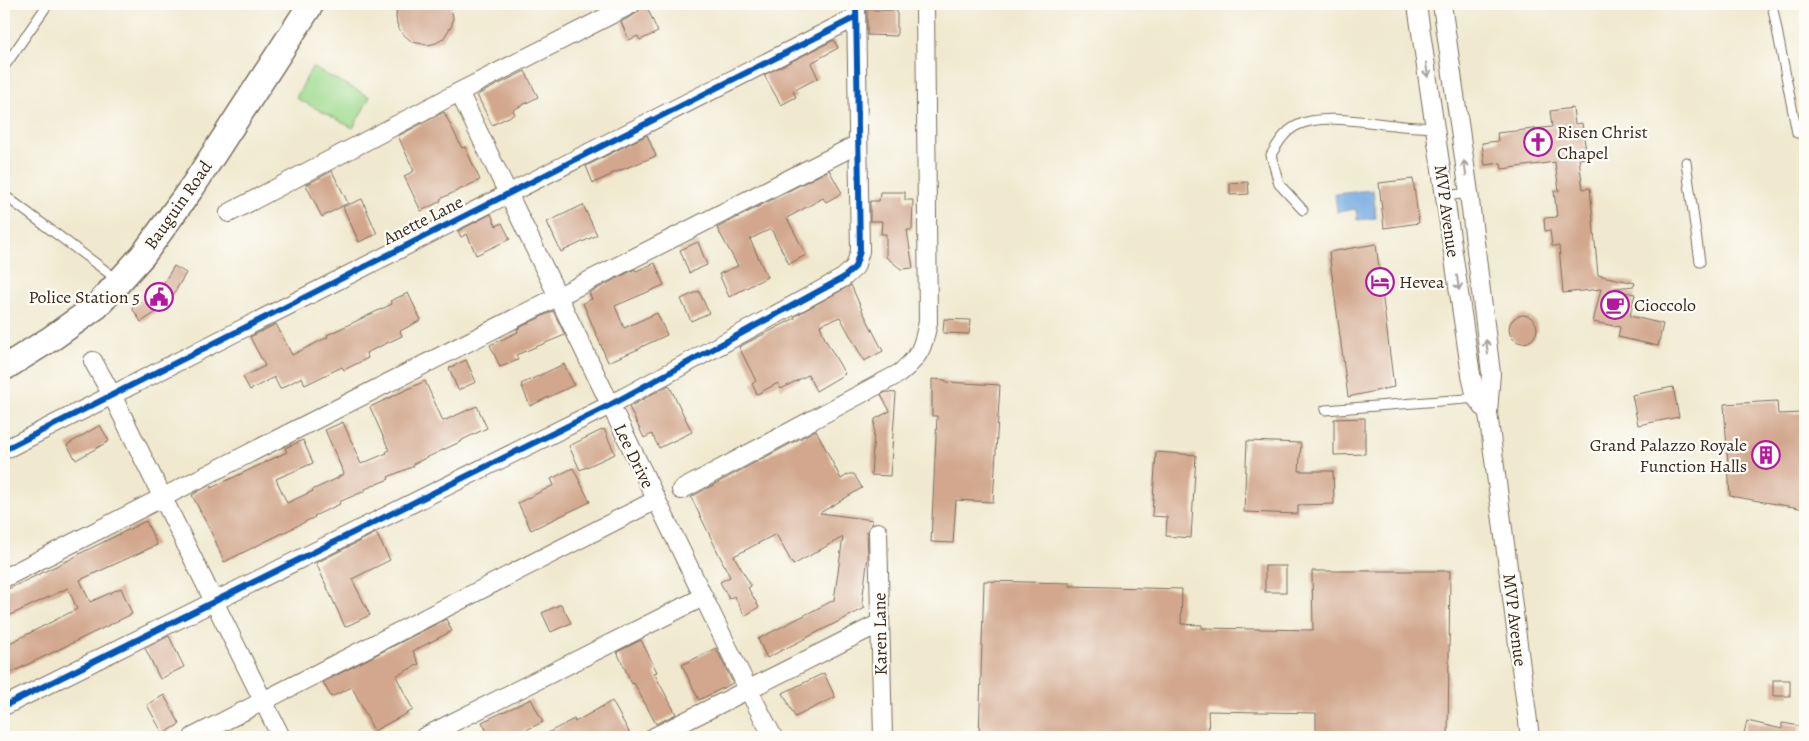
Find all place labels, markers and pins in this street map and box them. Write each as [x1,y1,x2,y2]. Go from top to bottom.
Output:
place label: Risen Christ Chapel [1557,120,1648,165]
church icon: Risen Christ Chapel [1523,127,1553,157]
hotel icon: Hevea [1365,267,1395,297]
place label: Hevea [1399,270,1445,294]
public building icon: Police Station 5 [144,282,174,312]
place label: Police Station 5 [28,285,140,309]
cafe icon: Cioccolo [1600,290,1630,320]
place label: Cioccolo [1634,293,1696,317]
place label: Grand Palazzo Royale Function Halls [1590,433,1747,478]
building icon: Grand Palazzo Royale Function Halls [1751,440,1781,470]

